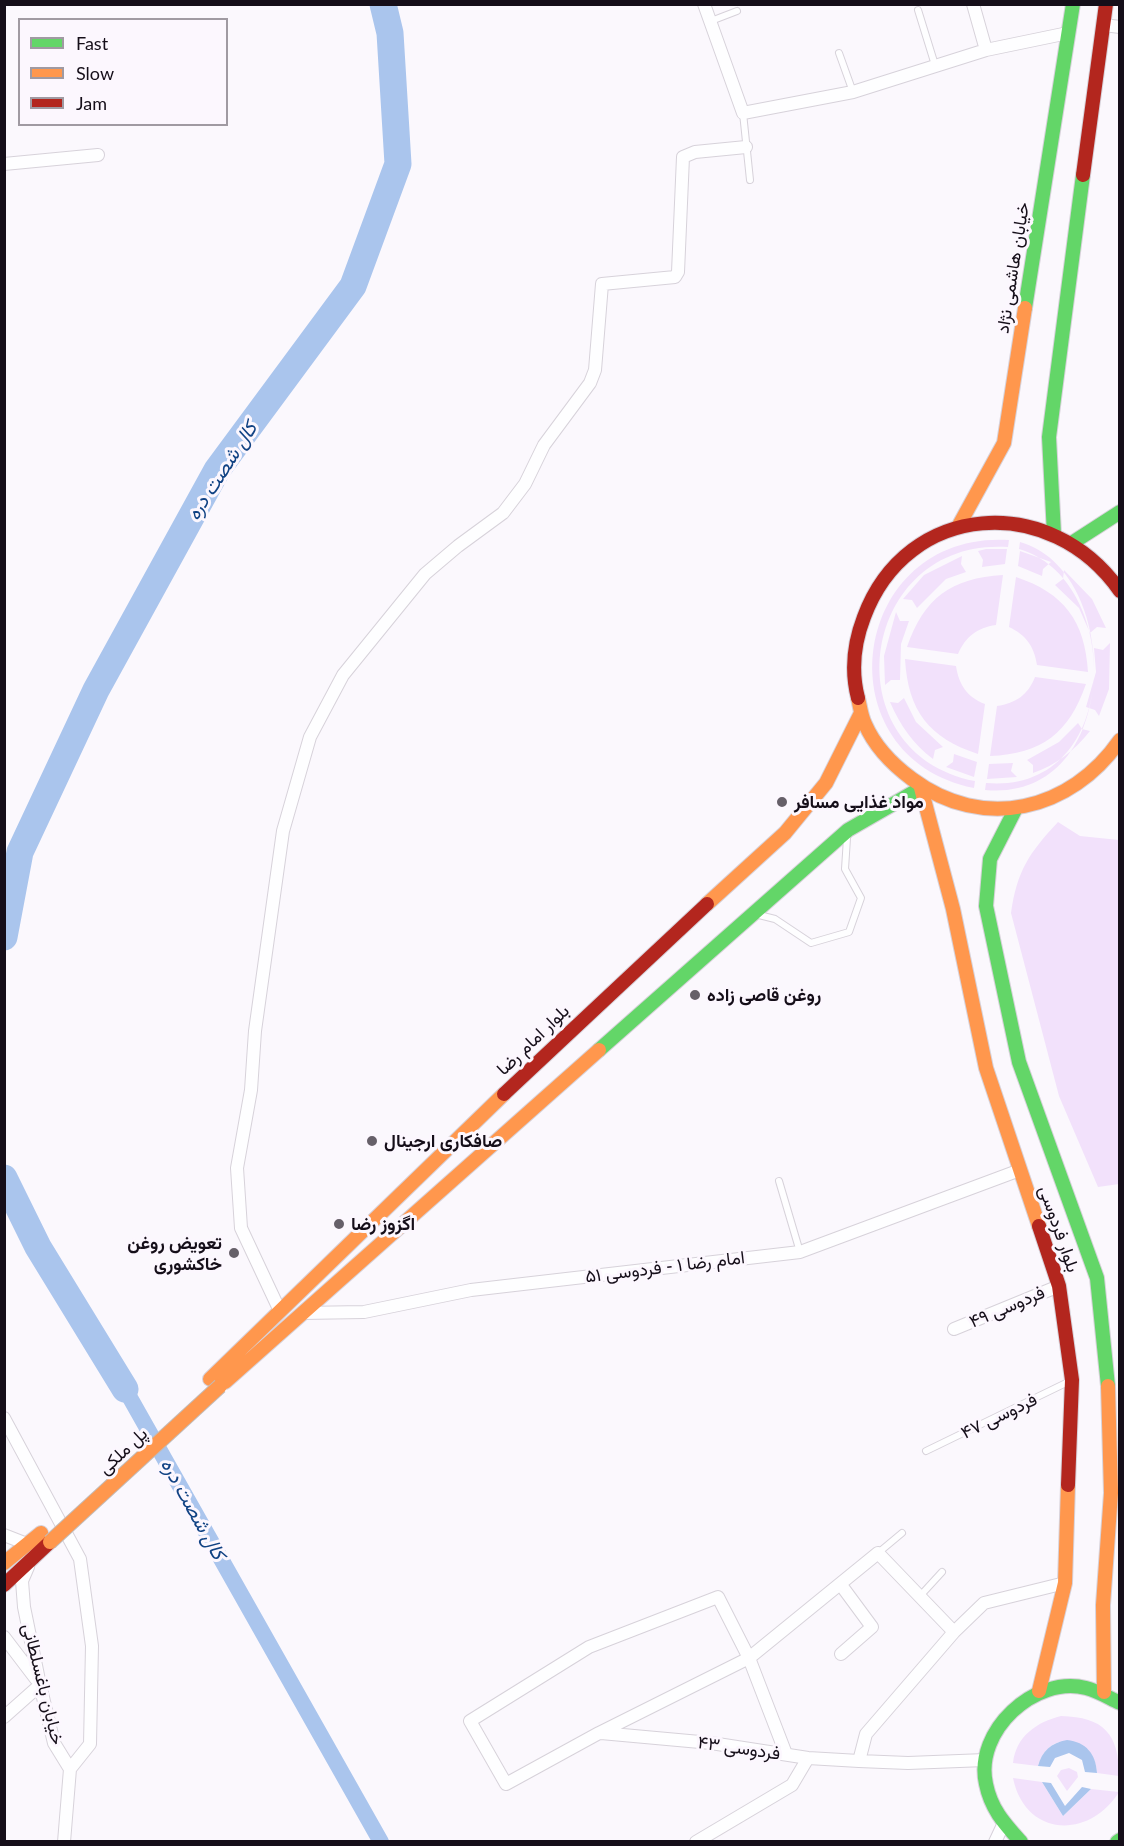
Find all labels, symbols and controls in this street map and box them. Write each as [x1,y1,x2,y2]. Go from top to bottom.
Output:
legend [18,18,228,126]
text: Fast [76,32,108,54]
text: Slow [76,62,114,84]
text: Jam [76,92,107,114]
street label: خیابان هاشمی نژاد [992,201,1034,335]
water label: کال شصت دره [181,418,263,524]
place label: مواد غذایی مسافر [794,791,924,813]
marker: مواد غذایی مسافر [775,795,789,809]
place label: روغن قاصی زاده [707,984,821,1006]
marker: روغن قاصی زاده [688,988,702,1002]
street label: بلوار امام رضا [492,1000,574,1080]
place label: صافکاری ارجینال [384,1130,502,1152]
marker: صافکاری ارجینال [365,1134,379,1148]
street label: بلوار فردوسی [1034,1183,1084,1275]
place label: اگزوز رضا [351,1213,415,1235]
marker: اگزوز رضا [332,1217,346,1231]
place label: تعویض روغن خاکشوری [127,1232,222,1274]
marker: تعویض روغن خاکشوری [227,1246,241,1260]
street label: امام رضا ۱ - فردوسی ۵۱ [584,1246,746,1288]
street label: فردوسی ۴۹ [966,1281,1048,1333]
street label: فردوسی ۴۷ [958,1388,1040,1444]
street label: پل ملکی [94,1423,152,1479]
water label: کال شصت دره [155,1454,231,1564]
street label: خیابان باغسلطانی [18,1621,68,1747]
street label: فردوسی ۴۳ [696,1732,782,1764]

